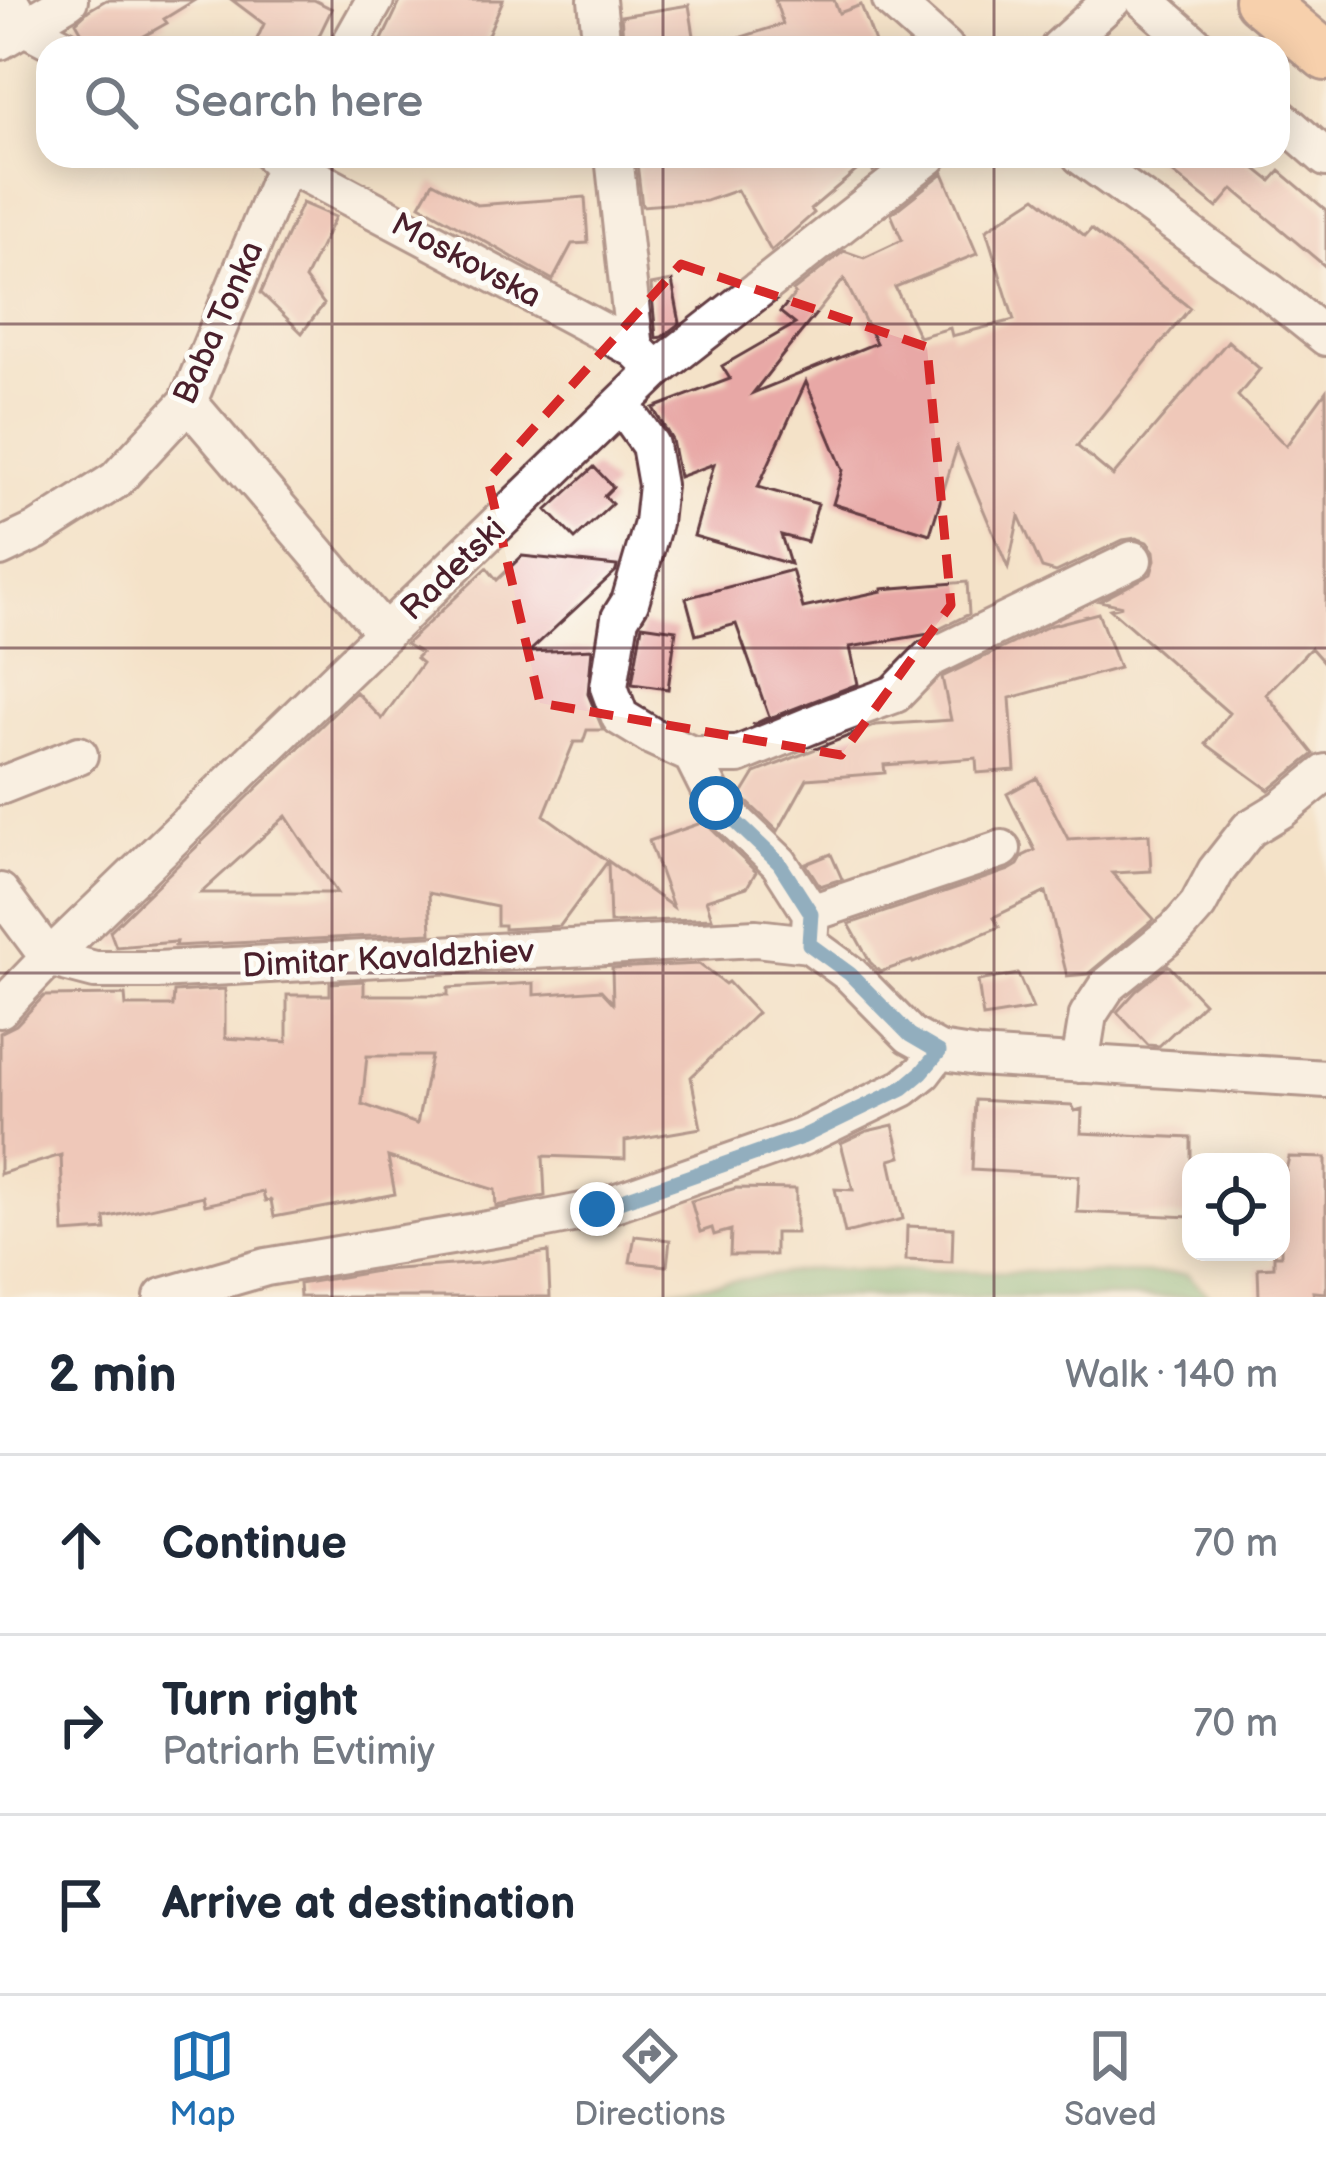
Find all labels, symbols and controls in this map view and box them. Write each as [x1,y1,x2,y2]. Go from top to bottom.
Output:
search box [36,36,1290,168]
icon: search [78,69,144,135]
text: Search here [174,75,423,130]
street label: Moskovska [384,205,548,317]
street label: Baba Tonka [165,235,273,411]
street label: Radetski [393,510,514,629]
route start [689,776,743,830]
street label: Dimitar Kavaldzhiev [241,931,535,987]
map controls [1182,1153,1290,1261]
button: locate [1182,1153,1290,1261]
route end [570,1182,624,1236]
text: 2 min [48,1345,177,1406]
text: Walk · 140 m [1065,1352,1278,1399]
icon: ahead [48,1512,114,1578]
text: Continue [162,1517,347,1572]
text: 70 m [1193,1521,1278,1568]
text: Turn right [162,1674,358,1729]
icon: right [48,1692,114,1758]
text: 70 m [1193,1701,1278,1748]
text: Patriarh Evtimiy [162,1729,435,1776]
icon: arrive [48,1872,114,1938]
text: Arrive at destination [162,1877,575,1932]
tab: Map [169,2023,236,2135]
tab: Directions [574,2023,726,2135]
tab: Saved [1064,2023,1157,2135]

